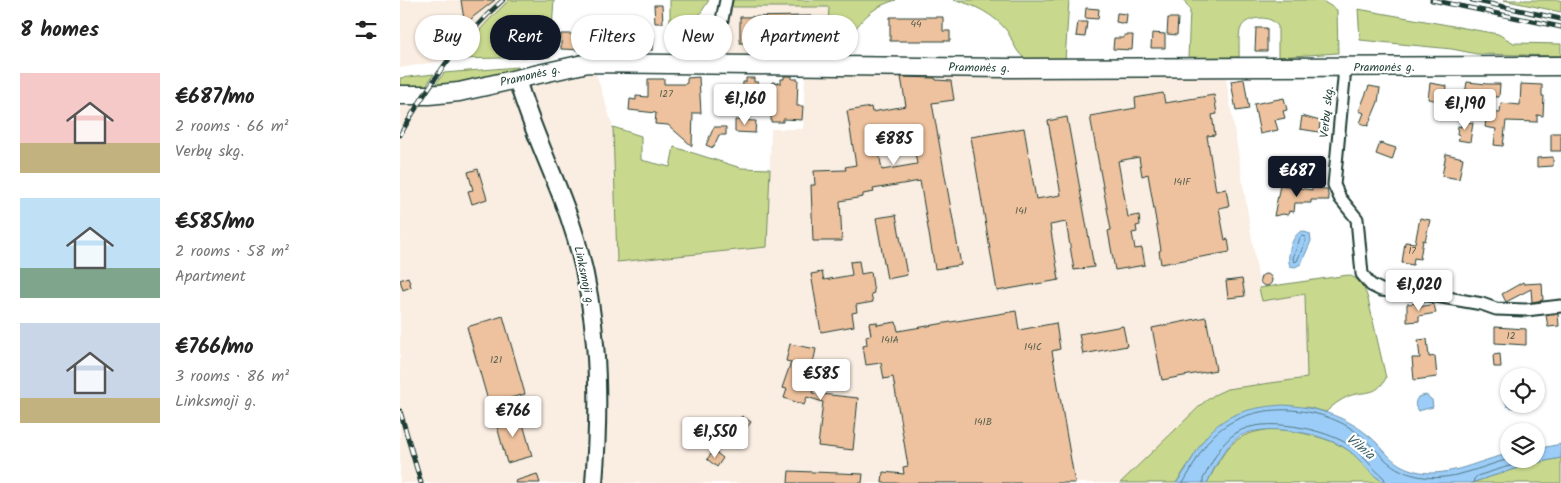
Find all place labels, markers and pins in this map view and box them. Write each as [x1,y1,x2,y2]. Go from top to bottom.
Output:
pin: €1,160 [704,84,786,126]
pin: €1,190 [1424,88,1506,131]
pin: €885 [864,124,924,166]
pin: €687 [1267,156,1327,198]
pin: €1,020 [1378,270,1460,312]
pin: €585 [791,358,851,401]
pin: €766 [483,396,543,438]
pin: €1,550 [674,416,756,459]

